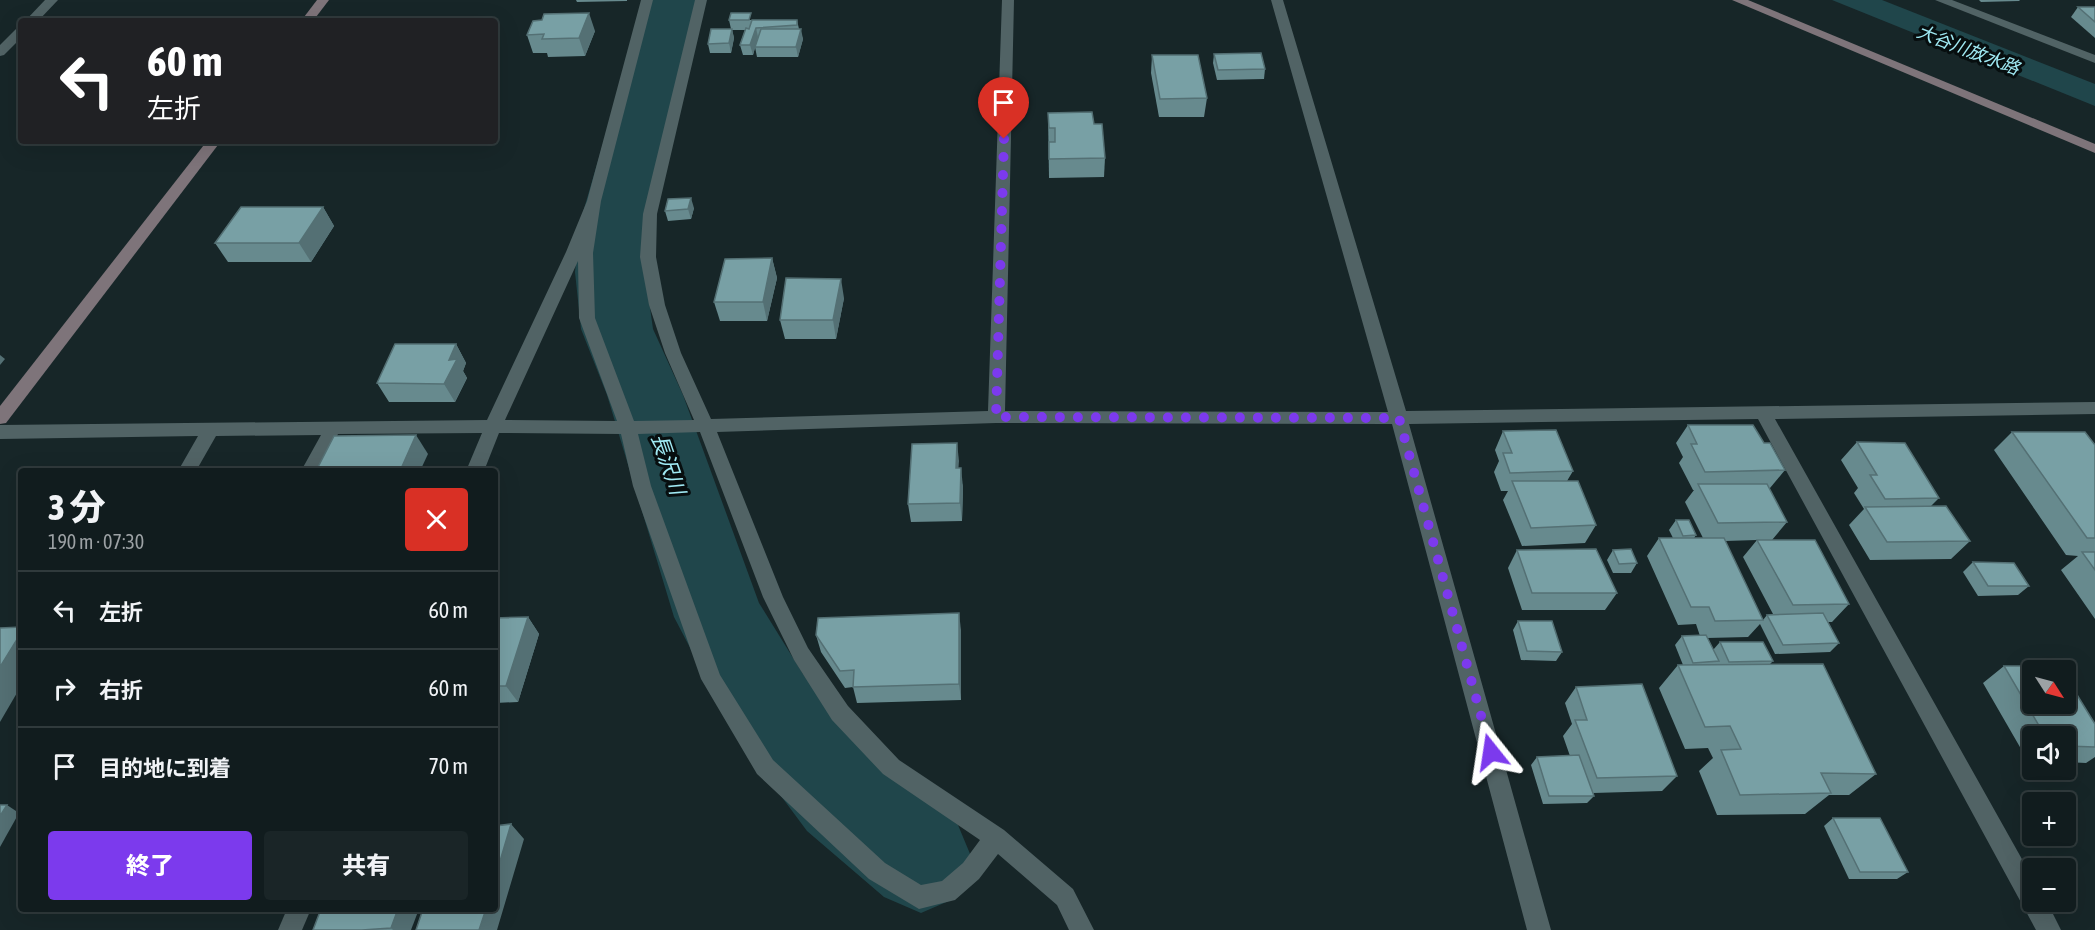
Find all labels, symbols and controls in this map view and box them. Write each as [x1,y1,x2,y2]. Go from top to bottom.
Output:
water label: 大谷川放水路 [1914,20,2024,79]
text: 60 m [147,37,222,85]
icon: left [48,42,126,120]
pin [978,77,1029,139]
icon: arrive [987,86,1020,119]
text: 左折 [147,93,201,124]
water label: 長沢川 [647,430,691,499]
text: 3 分 [48,486,106,528]
button: close [405,488,468,551]
text: 190 m · 07:30 [48,530,144,553]
icon: left [48,594,81,627]
text: 60 m [428,597,468,623]
text: 左折 [99,599,143,625]
north arrow [2022,660,2076,714]
map controls [2022,660,2076,912]
icon: right [48,672,81,705]
text: 60 m [428,675,468,701]
text: 右折 [99,677,143,703]
position arrow [1459,720,1523,784]
button: sound [2022,726,2076,780]
icon: arrive [48,750,81,783]
text: 70 m [428,753,468,779]
text: 目的地に到着 [99,755,231,781]
button: + [2022,792,2076,846]
button: 終了 [48,831,252,900]
button: 共有 [264,831,468,900]
button: − [2022,858,2076,912]

